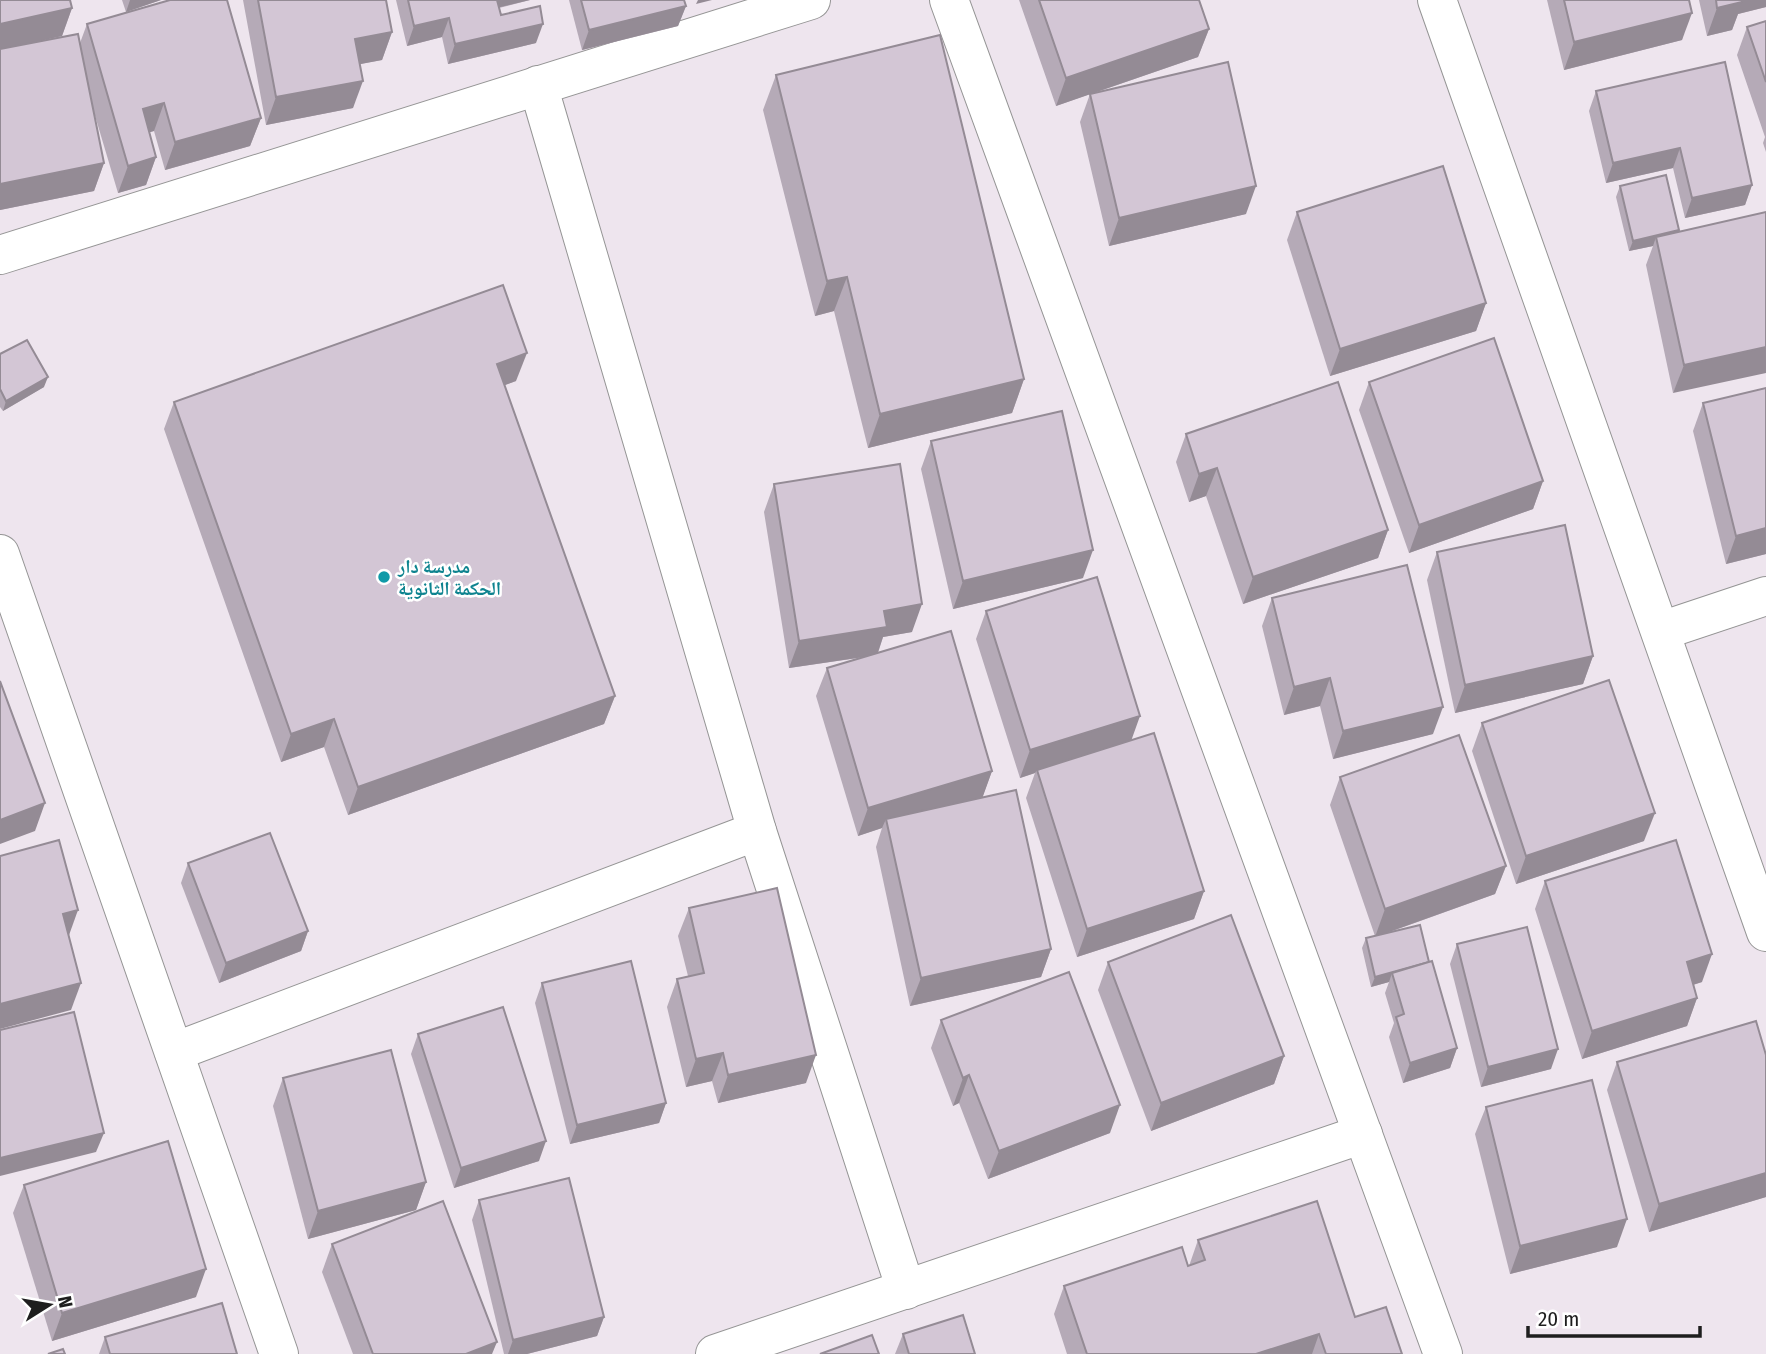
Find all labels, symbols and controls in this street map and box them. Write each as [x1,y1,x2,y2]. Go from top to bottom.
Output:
place label: مدرسة دار الحكمة الثانوية [397,555,501,600]
marker: مدرسة دار الحكمة الثانوية [376,569,392,585]
north arrow [14,1270,84,1340]
text: N [53,1294,78,1310]
scale bar [1528,1294,1700,1338]
text: 20 m [1538,1306,1579,1332]

